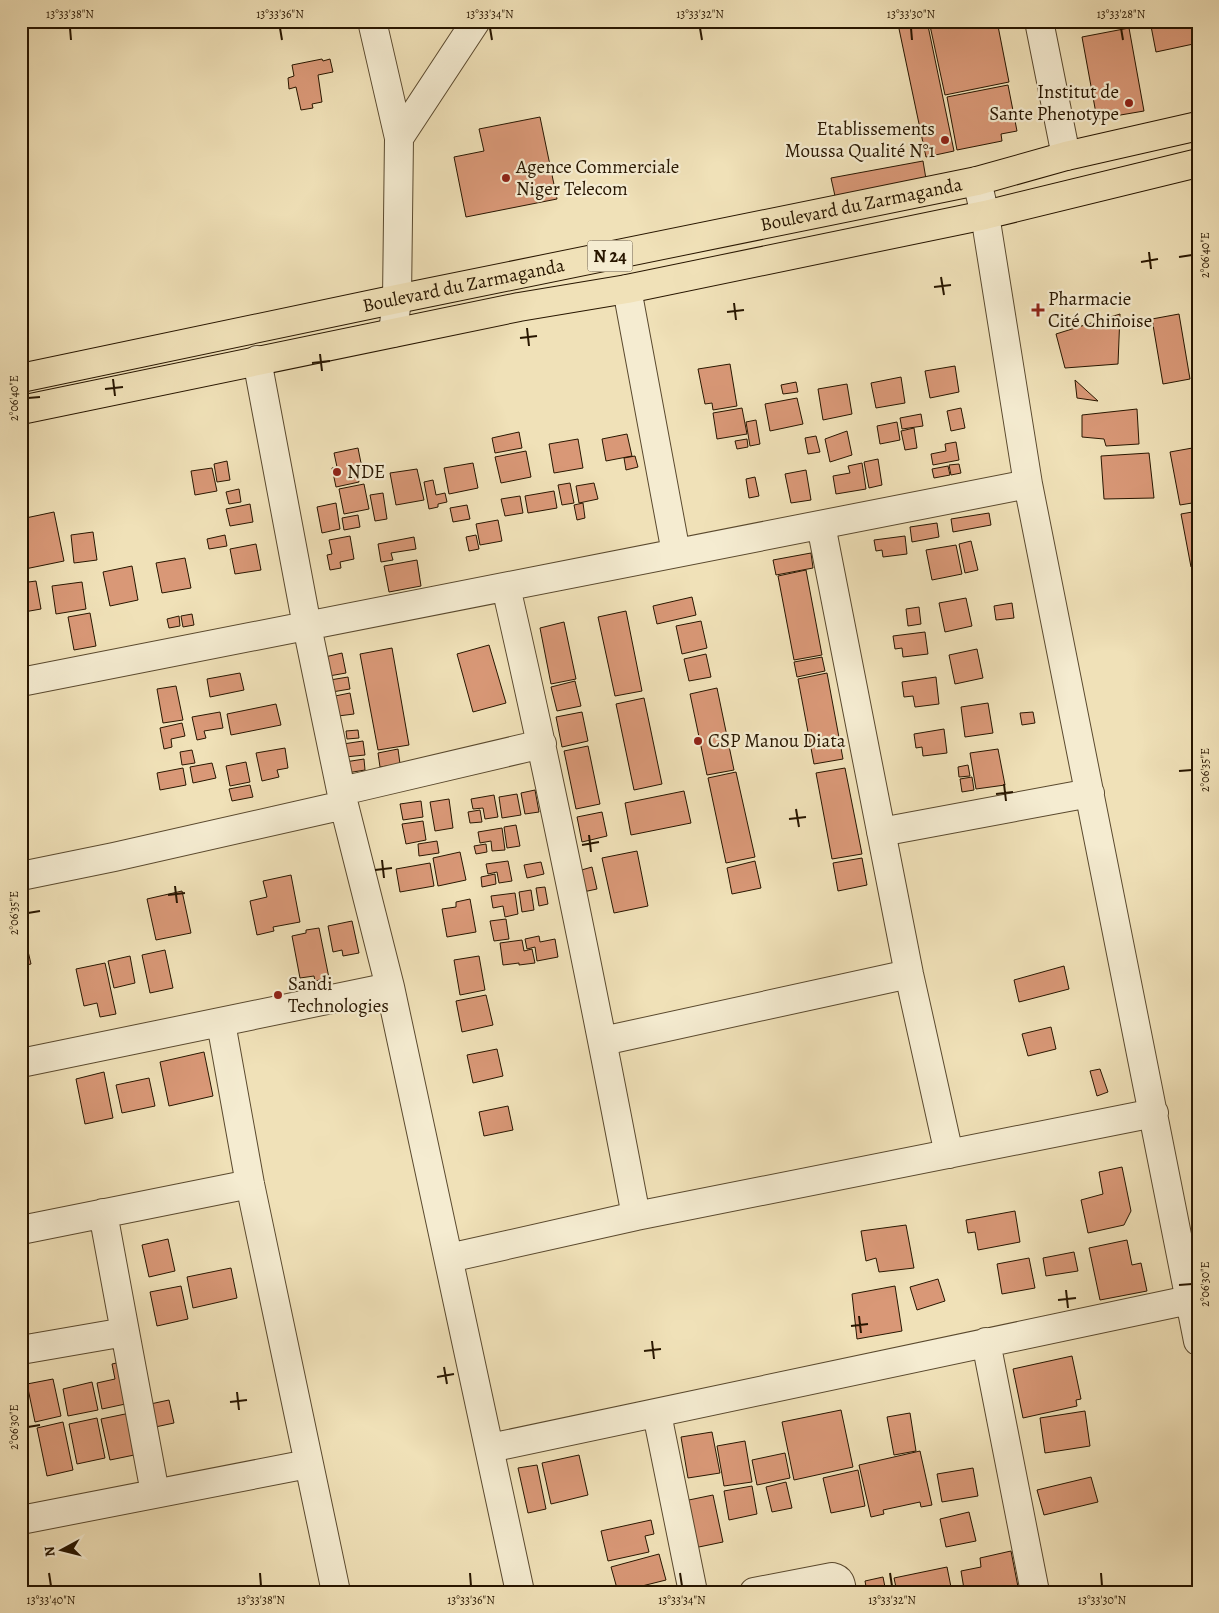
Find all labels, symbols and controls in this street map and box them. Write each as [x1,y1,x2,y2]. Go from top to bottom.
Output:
text: 13°33'38"N [46,6,94,22]
text: 13°33'36"N [256,6,304,22]
text: 13°33'34"N [466,6,514,22]
text: 13°33'32"N [676,6,724,22]
text: 13°33'30"N [887,6,936,22]
text: 13°33'28"N [1097,6,1146,22]
place label: Institut de Sante Phenotype [989,79,1119,127]
marker: Institut de Sante Phenotype [1123,97,1135,109]
place label: Etablissements Moussa Qualité N°1 [785,116,935,164]
marker: Etablissements Moussa Qualité N°1 [939,134,951,146]
place label: Agence Commerciale Niger Telecom [515,154,679,202]
street label: Boulevard du Zarmaganda [758,171,965,238]
marker: Agence Commerciale Niger Telecom [500,172,512,184]
text: 2°06'40"E [1197,232,1213,278]
road number: N 24 [588,240,632,272]
street label: Boulevard du Zarmaganda [360,252,567,319]
place label: Pharmacie Cité Chinoise [1048,286,1152,334]
marker: Pharmacie Cité Chinoise [1032,304,1044,316]
text: 2°06'40"E [6,375,22,421]
place label: NDE [347,459,385,485]
marker: NDE [331,466,343,478]
place label: CSP Manou Diata [708,728,846,754]
marker: CSP Manou Diata [692,735,704,747]
text: 2°06'35"E [1197,748,1213,792]
text: 2°06'35"E [6,891,22,935]
place label: Sandi Technologies [288,971,389,1019]
marker: Sandi Technologies [272,989,284,1001]
text: 2°06'30"E [1197,1261,1213,1307]
text: 2°06'30"E [6,1404,22,1450]
north arrow [38,1526,88,1576]
text: N [40,1545,60,1558]
text: 13°33'40"N [27,1592,76,1608]
text: 13°33'38"N [237,1592,285,1608]
text: 13°33'36"N [447,1592,495,1608]
text: 13°33'34"N [658,1592,706,1608]
text: 13°33'32"N [868,1592,916,1608]
text: 13°33'30"N [1078,1592,1127,1608]

